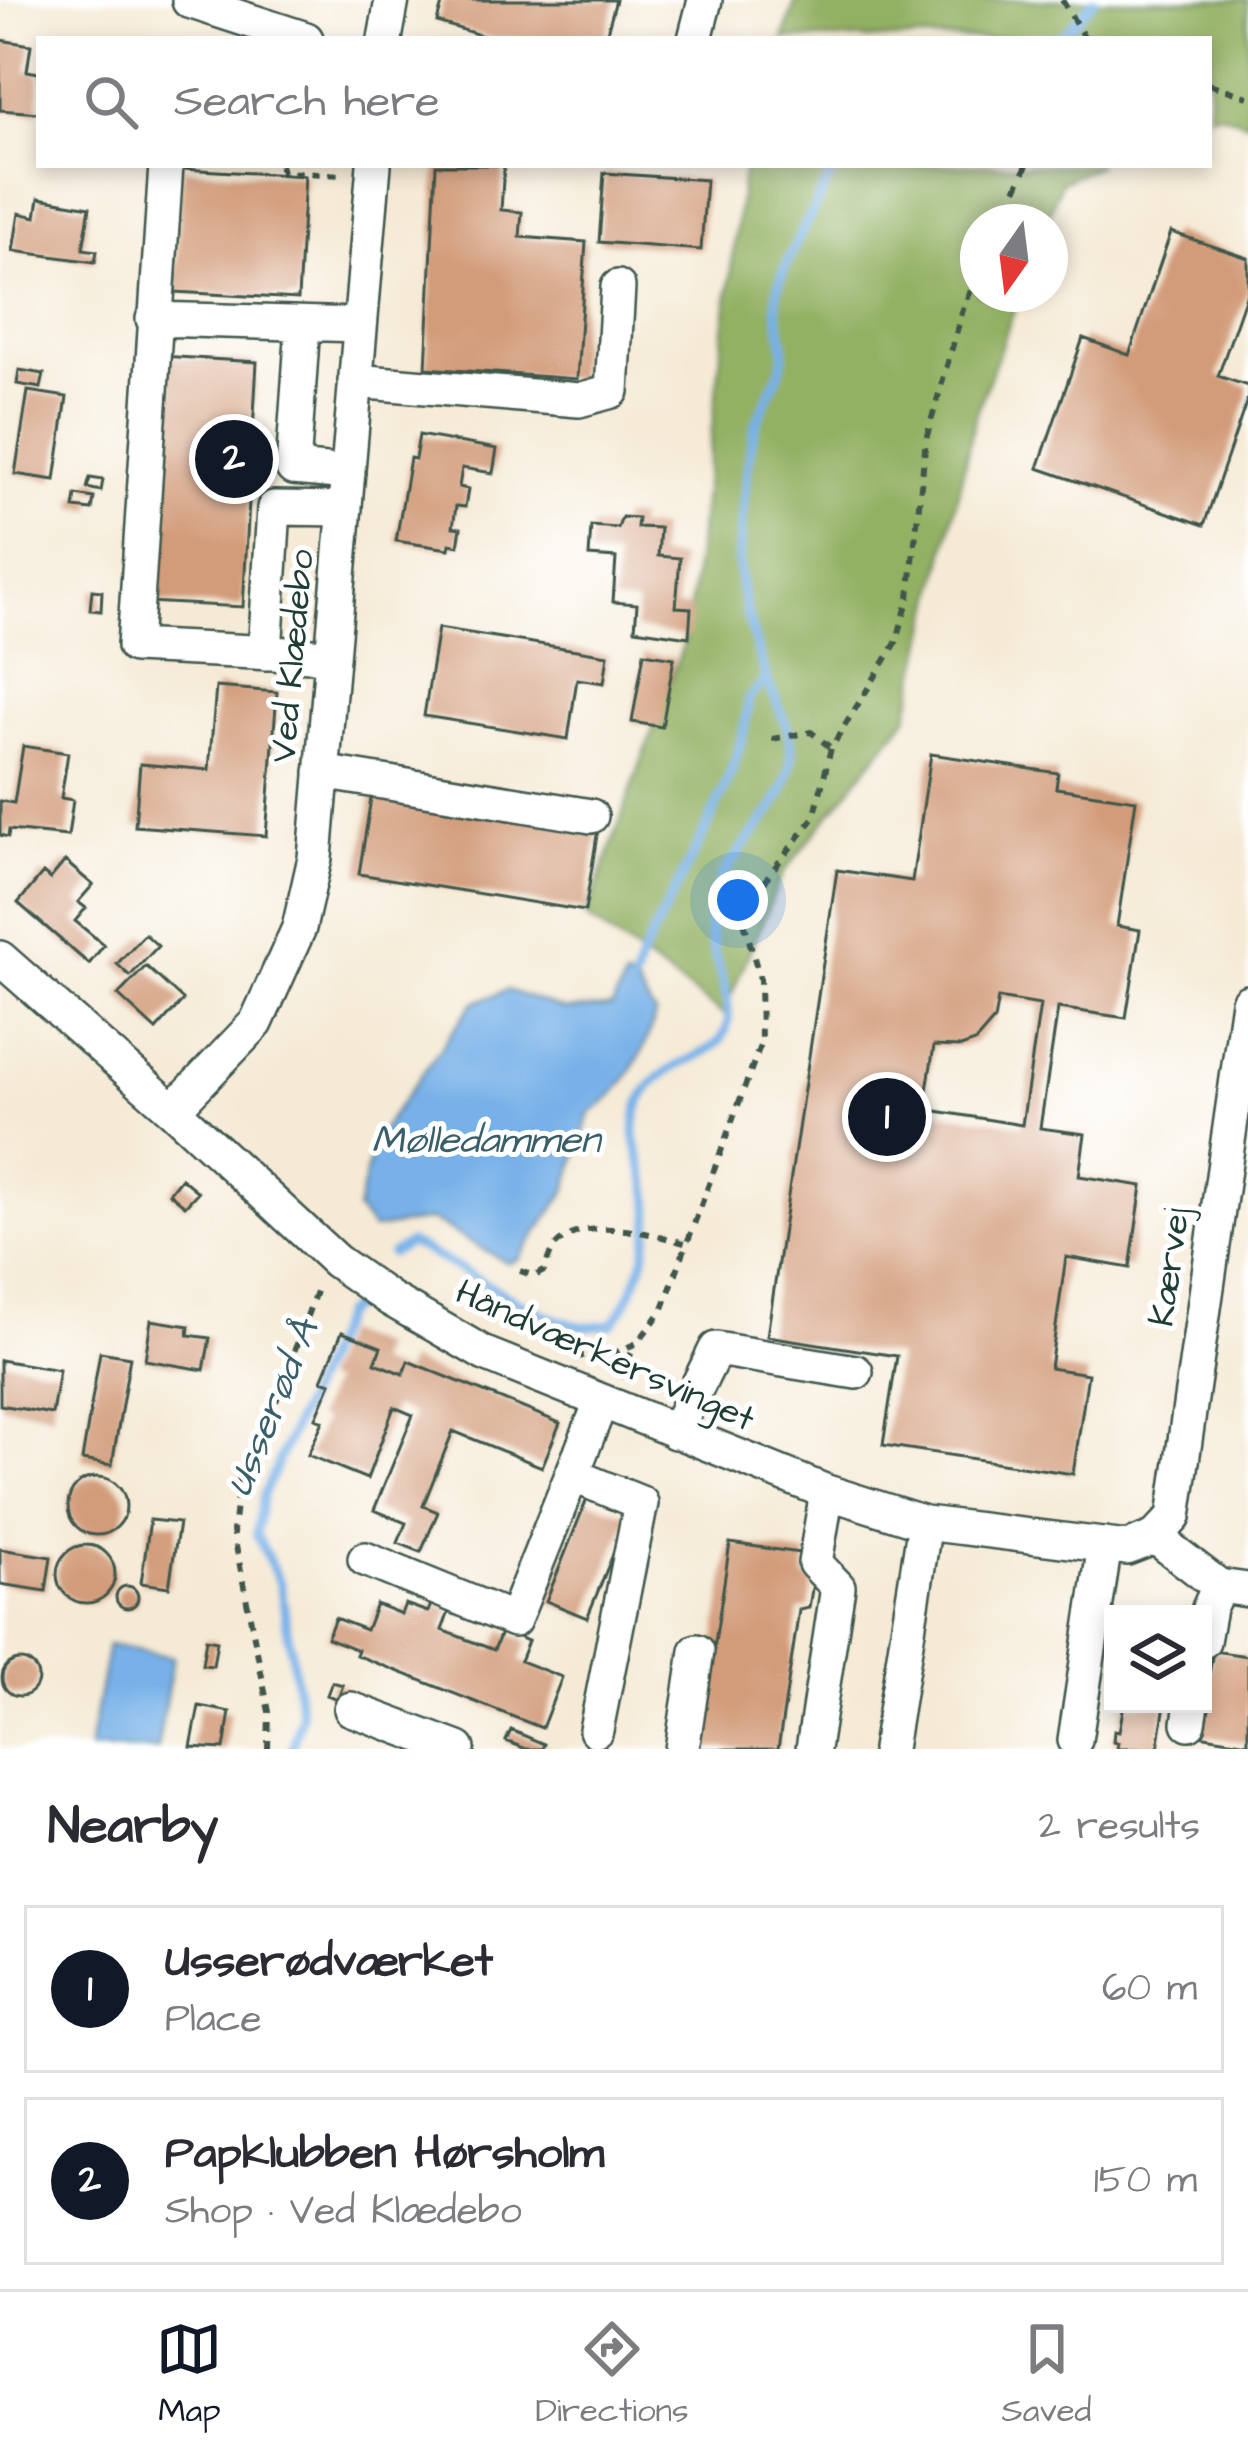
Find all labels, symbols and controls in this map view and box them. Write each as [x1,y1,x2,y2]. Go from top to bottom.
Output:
search box [36,36,1212,168]
icon: search [78,69,144,135]
text: Search here [174,71,440,133]
north arrow [960,204,1068,312]
pin: 2 [195,414,273,504]
street label: Ved Klædebo [258,547,328,765]
your location [708,870,768,930]
pin: 1 [848,1072,926,1162]
water label: Mølledammen [372,1114,604,1168]
street label: Kærvej [1136,1204,1204,1330]
street label: Håndværkersvinget [447,1267,763,1446]
water label: Usserød Å [213,1309,334,1504]
map controls [1104,1605,1212,1713]
button: layers [1104,1605,1212,1713]
text: Nearby [48,1792,218,1863]
text: 2 results [1039,1800,1200,1854]
text: Usserødværket [165,1931,493,1993]
text: 1 [88,1962,93,2016]
text: 60 m [1102,1962,1197,2016]
text: Place [165,1993,262,2047]
text: Papklubben Hørsholm [165,2123,604,2185]
text: 2 [79,2154,101,2208]
text: 150 m [1094,2154,1197,2208]
text: Shop · Ved Klædebo [165,2185,522,2239]
tab: Map [156,2316,222,2434]
tab: Directions [535,2316,689,2434]
tab: Saved [1002,2316,1092,2434]

